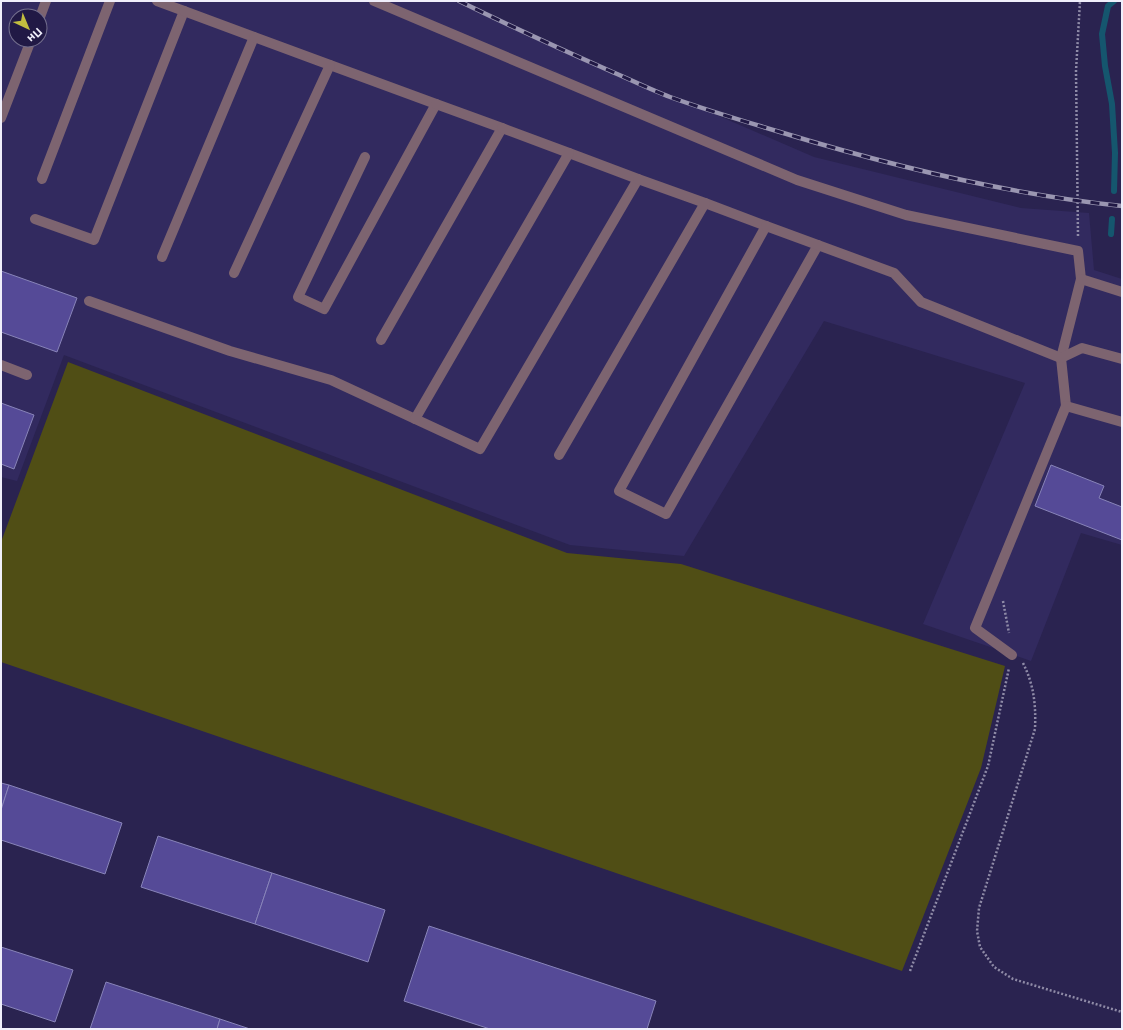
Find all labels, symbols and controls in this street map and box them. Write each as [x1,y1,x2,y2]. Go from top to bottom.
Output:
north arrow [8,8,48,48]
text: Пн [25,25,46,46]

